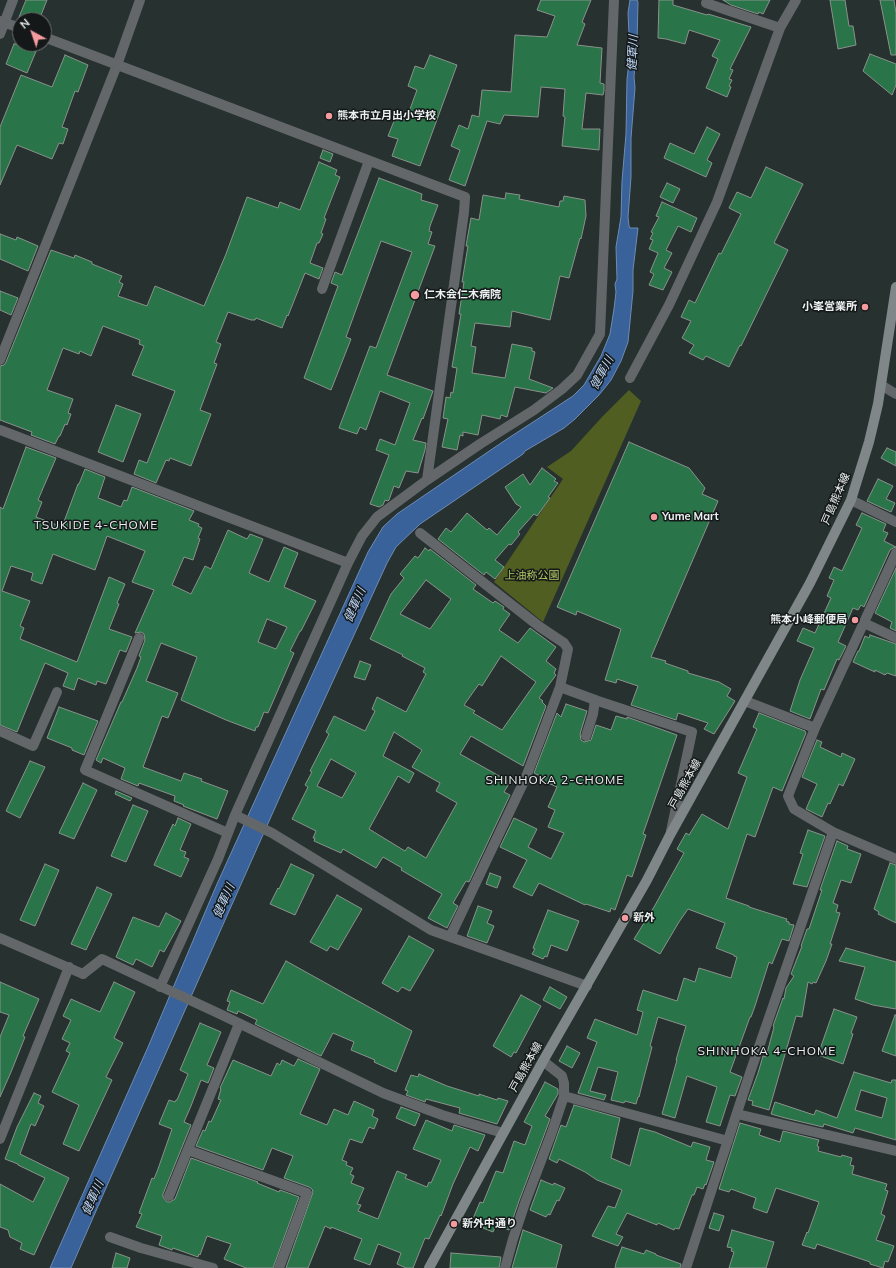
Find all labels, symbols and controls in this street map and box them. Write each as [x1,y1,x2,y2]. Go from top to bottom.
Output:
north arrow [12,12,52,52]
text: N [17,16,33,32]
water label: 健軍川 [625,35,641,71]
place label: 熊本市立月出小学校 [337,109,436,123]
marker: 熊本市立月出小学校 [324,111,334,121]
place label: 仁木会仁木病院 [424,288,501,302]
marker: 仁木会仁木病院 [409,289,421,301]
place label: 小峯営業所 [802,300,857,314]
marker: 小峯営業所 [860,302,870,312]
water label: 健軍川 [587,354,617,392]
street label: 戸島熊本線 [819,471,853,527]
place label: Yume Mart [662,510,719,524]
marker: Yume Mart [649,512,659,522]
district label: TSUKIDE 4-CHOME [34,518,158,532]
park label: 上油称公園 [505,569,559,583]
water label: 健軍川 [341,586,369,624]
place label: 熊本小峰郵便局 [770,613,847,627]
marker: 熊本小峰郵便局 [850,615,860,625]
street label: 戸島熊本線 [666,757,704,811]
district label: SHINHOKA 2-CHOME [486,773,624,787]
water label: 健軍川 [210,882,238,920]
place label: 新外 [633,911,655,925]
marker: 新外 [620,913,630,923]
street label: 戸島熊本線 [507,1040,545,1094]
district label: SHINHOKA 4-CHOME [698,1044,836,1058]
water label: 健軍川 [79,1179,107,1217]
place label: 新外中通り [462,1217,517,1231]
marker: 新外中通り [449,1219,459,1229]

